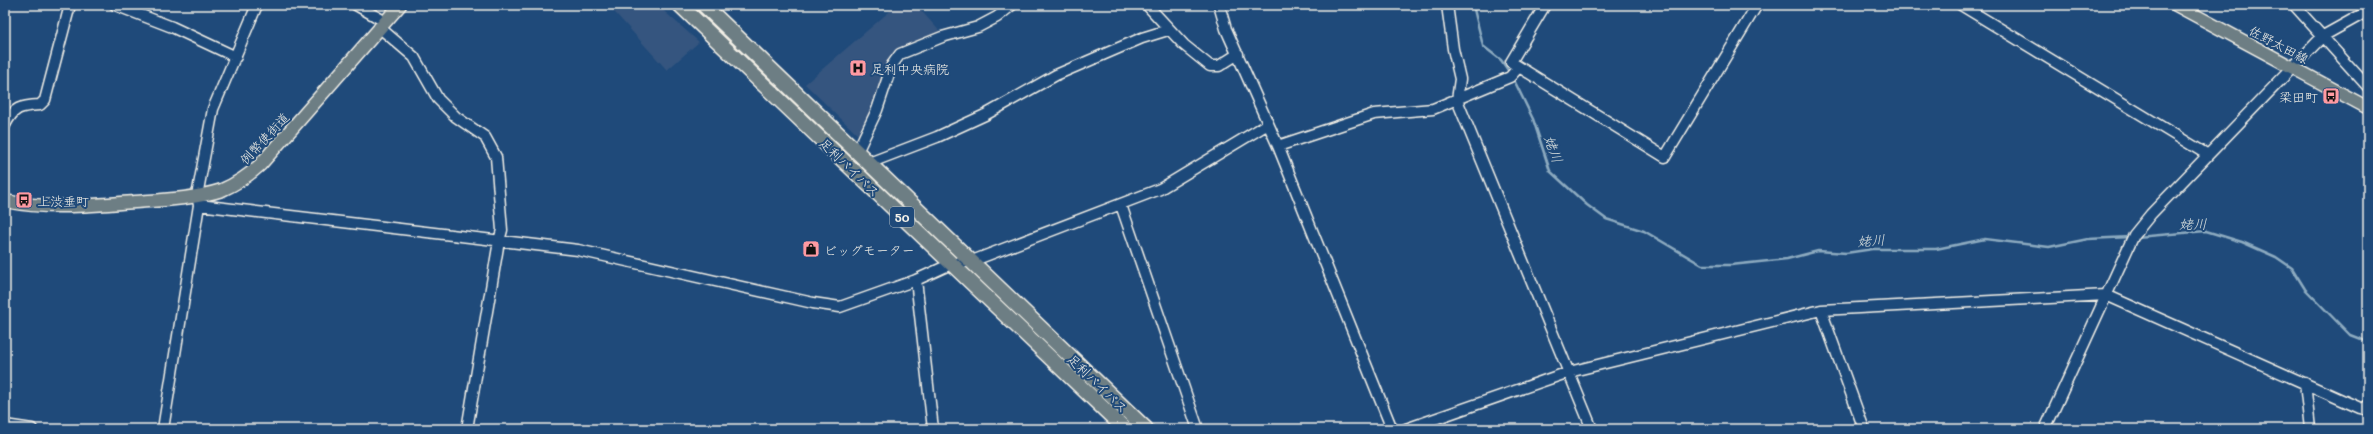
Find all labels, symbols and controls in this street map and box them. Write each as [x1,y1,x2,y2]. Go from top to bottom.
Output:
street label: 佐野太田線 [2246,21,2313,67]
hospital icon: 足利中央病院 [848,58,868,78]
place label: 足利中央病院 [871,60,949,77]
bus stop icon: 梁田町 [2321,86,2341,106]
place label: 梁田町 [2279,88,2318,105]
street label: 例幣使街道 [236,108,292,168]
water label: 姥川 [1540,133,1568,165]
street label: 足利バイパス [816,134,884,200]
bus stop icon: 上渋垂町 [14,190,34,210]
place label: 上渋垂町 [37,192,89,209]
road number: 50 [890,207,914,227]
water label: 姥川 [2179,214,2207,233]
water label: 姥川 [1856,230,1886,250]
shop icon: ビッグモーター [801,239,821,259]
place label: ビッグモーター [824,241,915,258]
street label: 足利バイパス [1064,350,1132,416]

